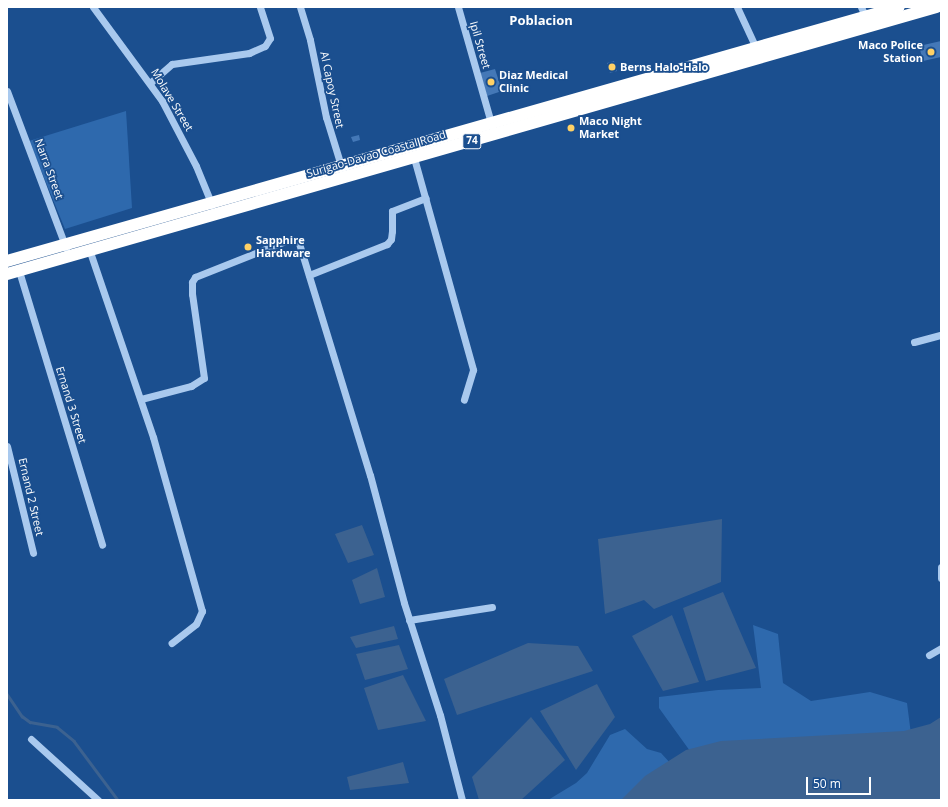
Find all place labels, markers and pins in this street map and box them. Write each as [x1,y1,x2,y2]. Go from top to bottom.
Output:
place label: Maco Police Station [858,39,923,65]
marker: Maco Police Station [926,47,936,57]
place label: Berns Halo-Halo [620,60,708,74]
marker: Berns Halo-Halo [607,62,617,72]
place label: Diaz Medical Clinic [499,69,568,95]
marker: Diaz Medical Clinic [486,77,496,87]
place label: Maco Night Market [579,115,642,141]
marker: Maco Night Market [566,123,576,133]
place label: Sapphire Hardware [256,234,311,260]
marker: Sapphire Hardware [243,242,253,252]

